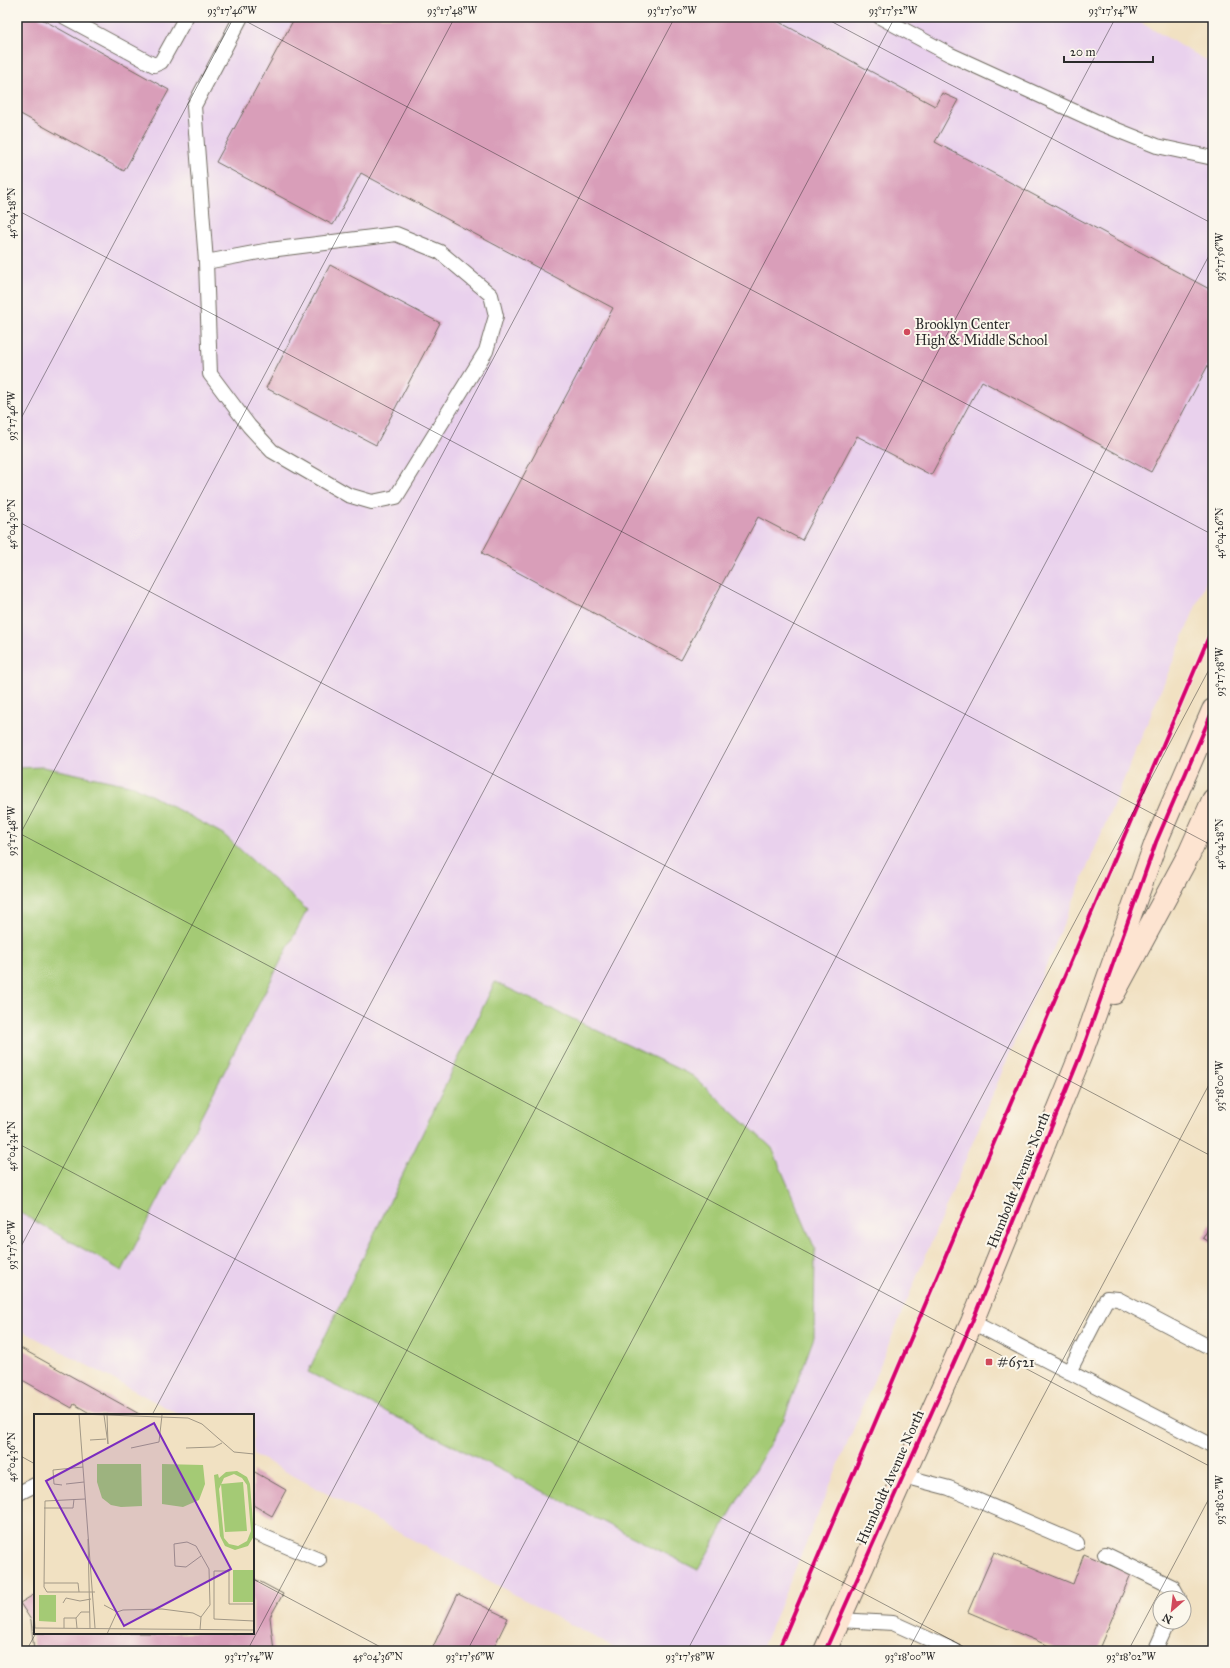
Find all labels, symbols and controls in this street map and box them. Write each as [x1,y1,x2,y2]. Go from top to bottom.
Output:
text: 93°17'46"W [207,5,257,17]
text: 93°17'48"W [427,5,477,17]
text: 93°17'50"W [647,5,697,17]
text: 93°17'52"W [869,5,918,17]
text: 93°17'54"W [1089,5,1138,17]
scale bar [1064,38,1153,64]
text: 20 m [1070,45,1096,59]
text: 45°04'28"N [6,187,18,239]
text: 93°17'56"W [1214,232,1226,281]
place label: Brooklyn Center High & Middle School [915,316,1048,349]
marker: Brooklyn Center High & Middle School [902,327,912,337]
text: 93°17'46"W [6,391,18,441]
text: 45°04'30"N [6,498,18,549]
text: 45°04'26"N [1214,507,1226,558]
text: 93°17'58"W [1214,647,1226,696]
text: 93°17'48"W [6,806,18,856]
text: 45°04'28"N [1214,818,1226,870]
text: 93°18'00"W [1214,1060,1226,1111]
street label: Humboldt Avenue North [983,1109,1054,1251]
text: 45°04'34"N [6,1120,18,1171]
text: 93°17'50"W [6,1220,18,1270]
place label: #6521 [997,1354,1035,1371]
marker: #6521 [984,1357,994,1367]
street label: Humboldt Avenue North [853,1407,928,1547]
inset map [34,1414,254,1634]
text: 45°04'36"N [6,1431,18,1482]
text: 93°18'02"W [1214,1475,1226,1525]
north arrow [1152,1590,1192,1630]
text: N [1160,1610,1175,1626]
text: 93°17'54"W [225,1651,274,1663]
text: 45°04'36"N [353,1651,404,1663]
text: 93°17'56"W [446,1651,495,1663]
text: 93°17'58"W [666,1651,715,1663]
text: 93°18'00"W [885,1651,936,1663]
text: 93°18'02"W [1106,1651,1156,1663]

